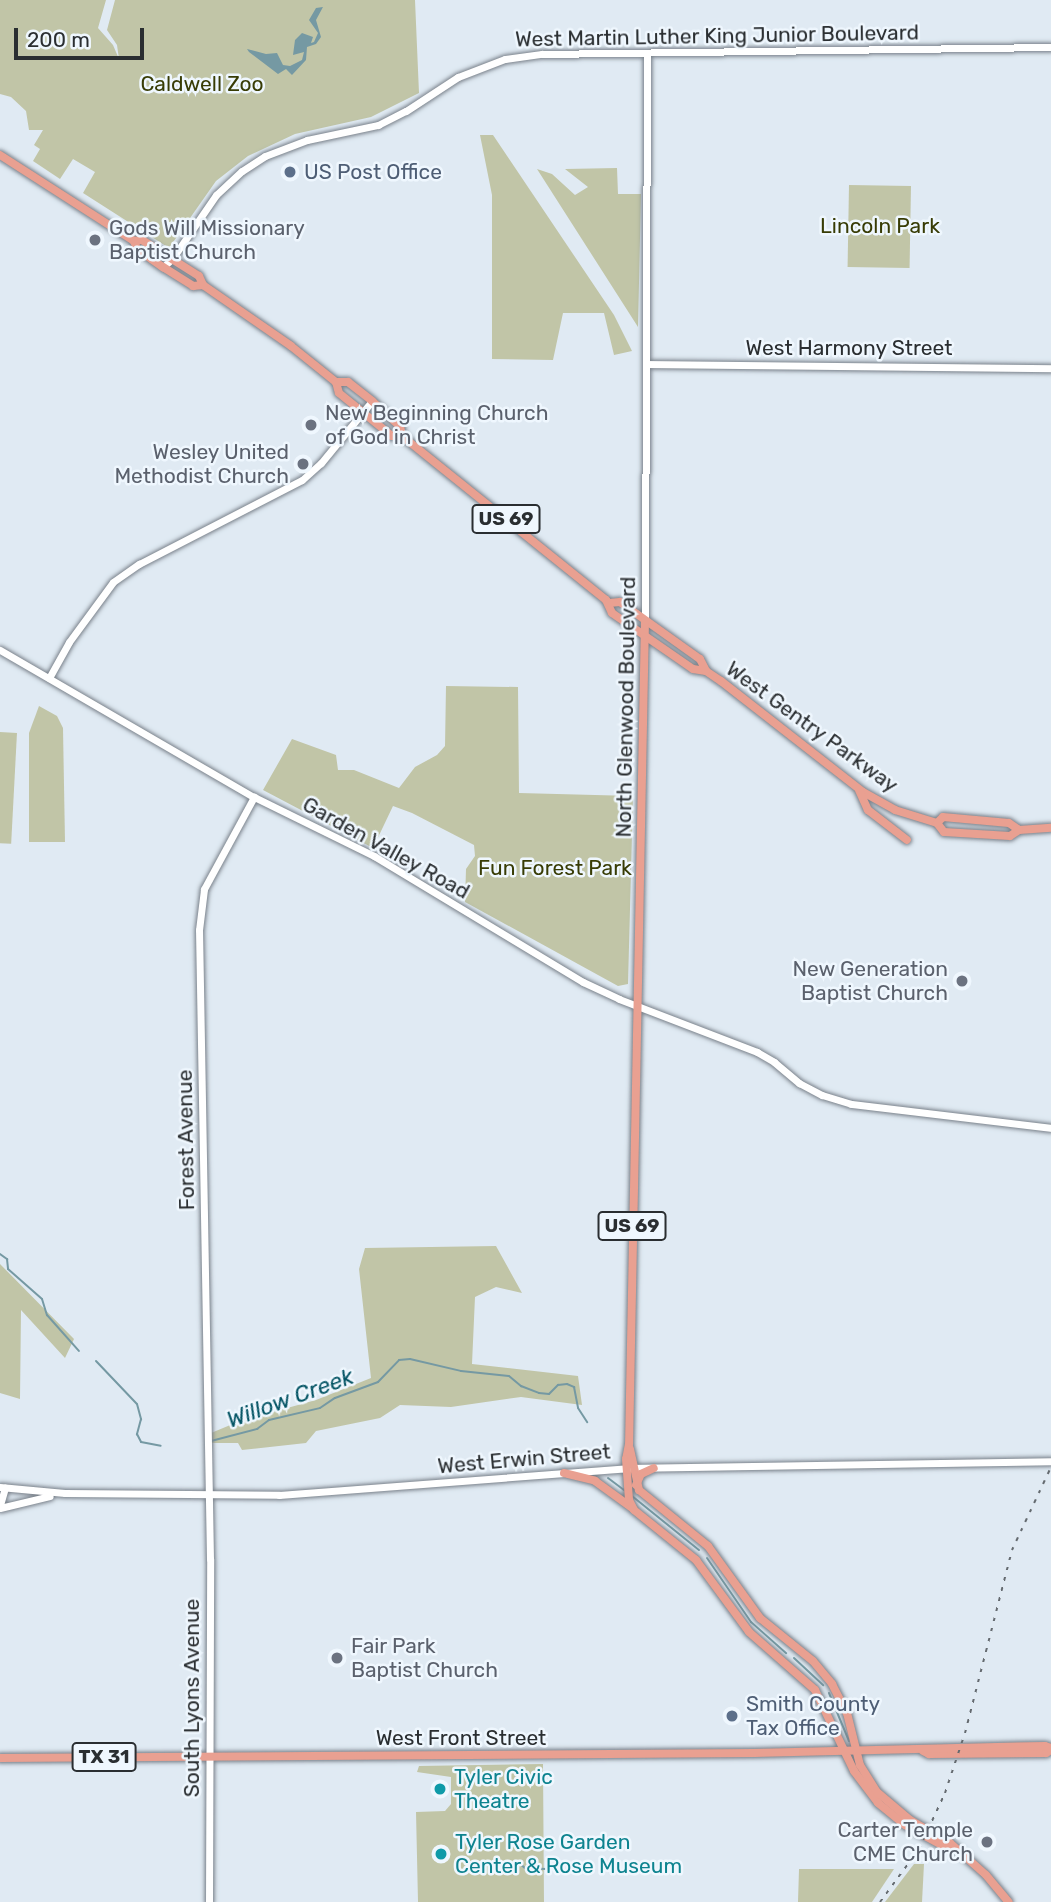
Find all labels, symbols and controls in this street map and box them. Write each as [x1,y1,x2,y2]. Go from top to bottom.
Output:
scale bar [18,14,147,58]
street label: West Martin Luther King Junior Boulevard [514,20,920,52]
text: 200 m [27,27,90,52]
park label: Caldwell Zoo [140,71,264,97]
place label: US Post Office [304,159,442,185]
marker: US Post Office [282,164,298,180]
park label: Lincoln Park [820,213,940,239]
place label: Gods Will Missionary Baptist Church [109,215,305,265]
marker: Gods Will Missionary Baptist Church [87,232,103,248]
street label: West Harmony Street [745,335,953,361]
place label: New Beginning Church of God in Christ [325,400,549,450]
marker: New Beginning Church of God in Christ [303,417,319,433]
place label: Wesley United Methodist Church [114,439,289,489]
marker: Wesley United Methodist Church [295,456,311,472]
road number: US 69 [471,504,541,534]
street label: North Glenwood Boulevard [611,576,641,838]
street label: West Gentry Parkway [721,656,903,798]
street label: Garden Valley Road [298,791,474,905]
park label: Fun Forest Park [478,855,632,881]
place label: New Generation Baptist Church [792,956,948,1006]
marker: New Generation Baptist Church [954,973,970,989]
street label: Forest Avenue [172,1069,200,1211]
road number: US 69 [597,1210,667,1242]
water label: Willow Creek [223,1362,357,1434]
street label: West Erwin Street [437,1439,611,1479]
street label: South Lyons Avenue [179,1598,205,1798]
place label: Fair Park Baptist Church [351,1633,498,1683]
marker: Fair Park Baptist Church [329,1650,345,1666]
place label: Smith County Tax Office [746,1691,880,1741]
marker: Smith County Tax Office [724,1708,740,1724]
street label: West Front Street [376,1725,546,1751]
road number: TX 31 [71,1742,137,1772]
place label: Tyler Civic Theatre [454,1764,553,1814]
marker: Tyler Civic Theatre [432,1781,448,1797]
place label: Carter Temple CME Church [836,1817,973,1867]
place label: Tyler Rose Garden Center & Rose Museum [455,1829,683,1879]
marker: Carter Temple CME Church [979,1834,995,1850]
marker: Tyler Rose Garden Center & Rose Museum [433,1846,449,1862]

